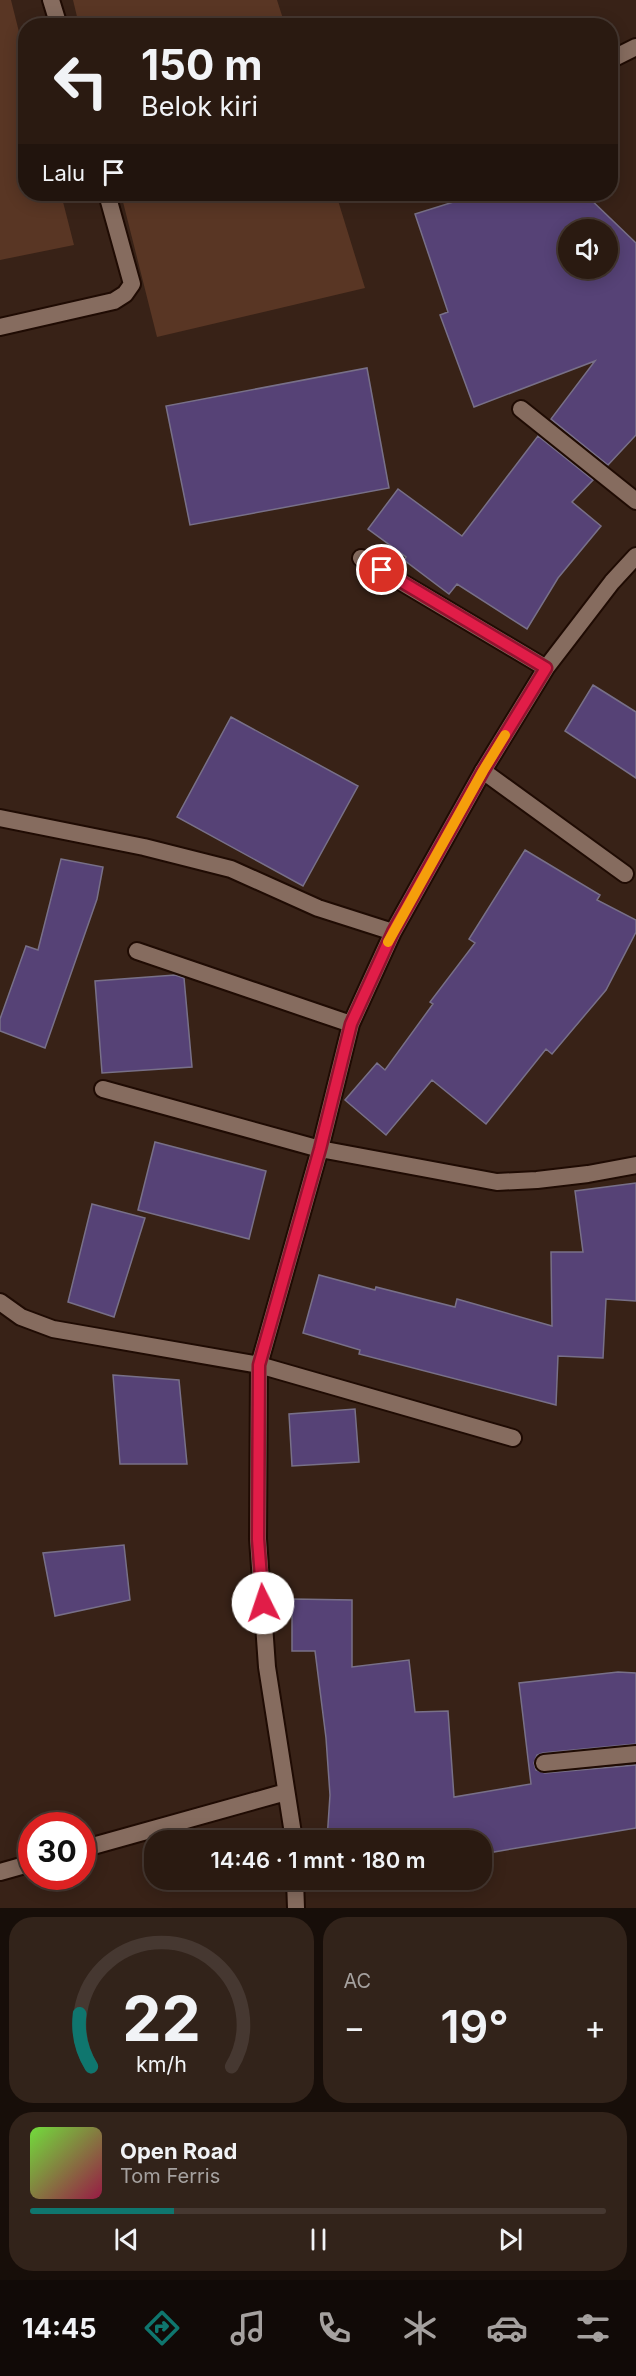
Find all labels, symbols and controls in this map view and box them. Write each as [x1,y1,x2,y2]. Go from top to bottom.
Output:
text: 150 m [141,39,263,90]
icon: left [42,42,120,120]
text: Belok kiri [141,90,258,123]
icon: arrive [97,156,130,189]
text: Lalu [42,160,85,186]
map controls [558,219,618,279]
button: sound [558,219,618,279]
pin [356,544,407,595]
icon: arrive [365,553,398,586]
position arrow [231,1571,295,1635]
speed limit sign: 30 [18,1812,96,1890]
text: 14:46 · 1 mnt · 180 m [210,1847,426,1873]
text: AC [344,1969,371,1993]
text: 22 [122,1981,201,2056]
text: 19° [441,1999,509,2054]
text: − [344,2007,365,2047]
text: + [584,2007,606,2047]
text: km/h [136,2051,187,2077]
text: Open Road [120,2138,237,2164]
text: Tom Ferris [120,2164,220,2188]
icon: previous [110,2223,143,2256]
icon: pause [302,2223,335,2256]
icon: next [494,2223,527,2256]
icon: directions [141,2307,183,2349]
icon: music [227,2307,269,2349]
icon: phone [313,2307,355,2349]
icon: climate [399,2307,441,2349]
icon: car [486,2307,528,2349]
icon: filters [572,2307,614,2349]
text: 14:45 [22,2312,97,2345]

